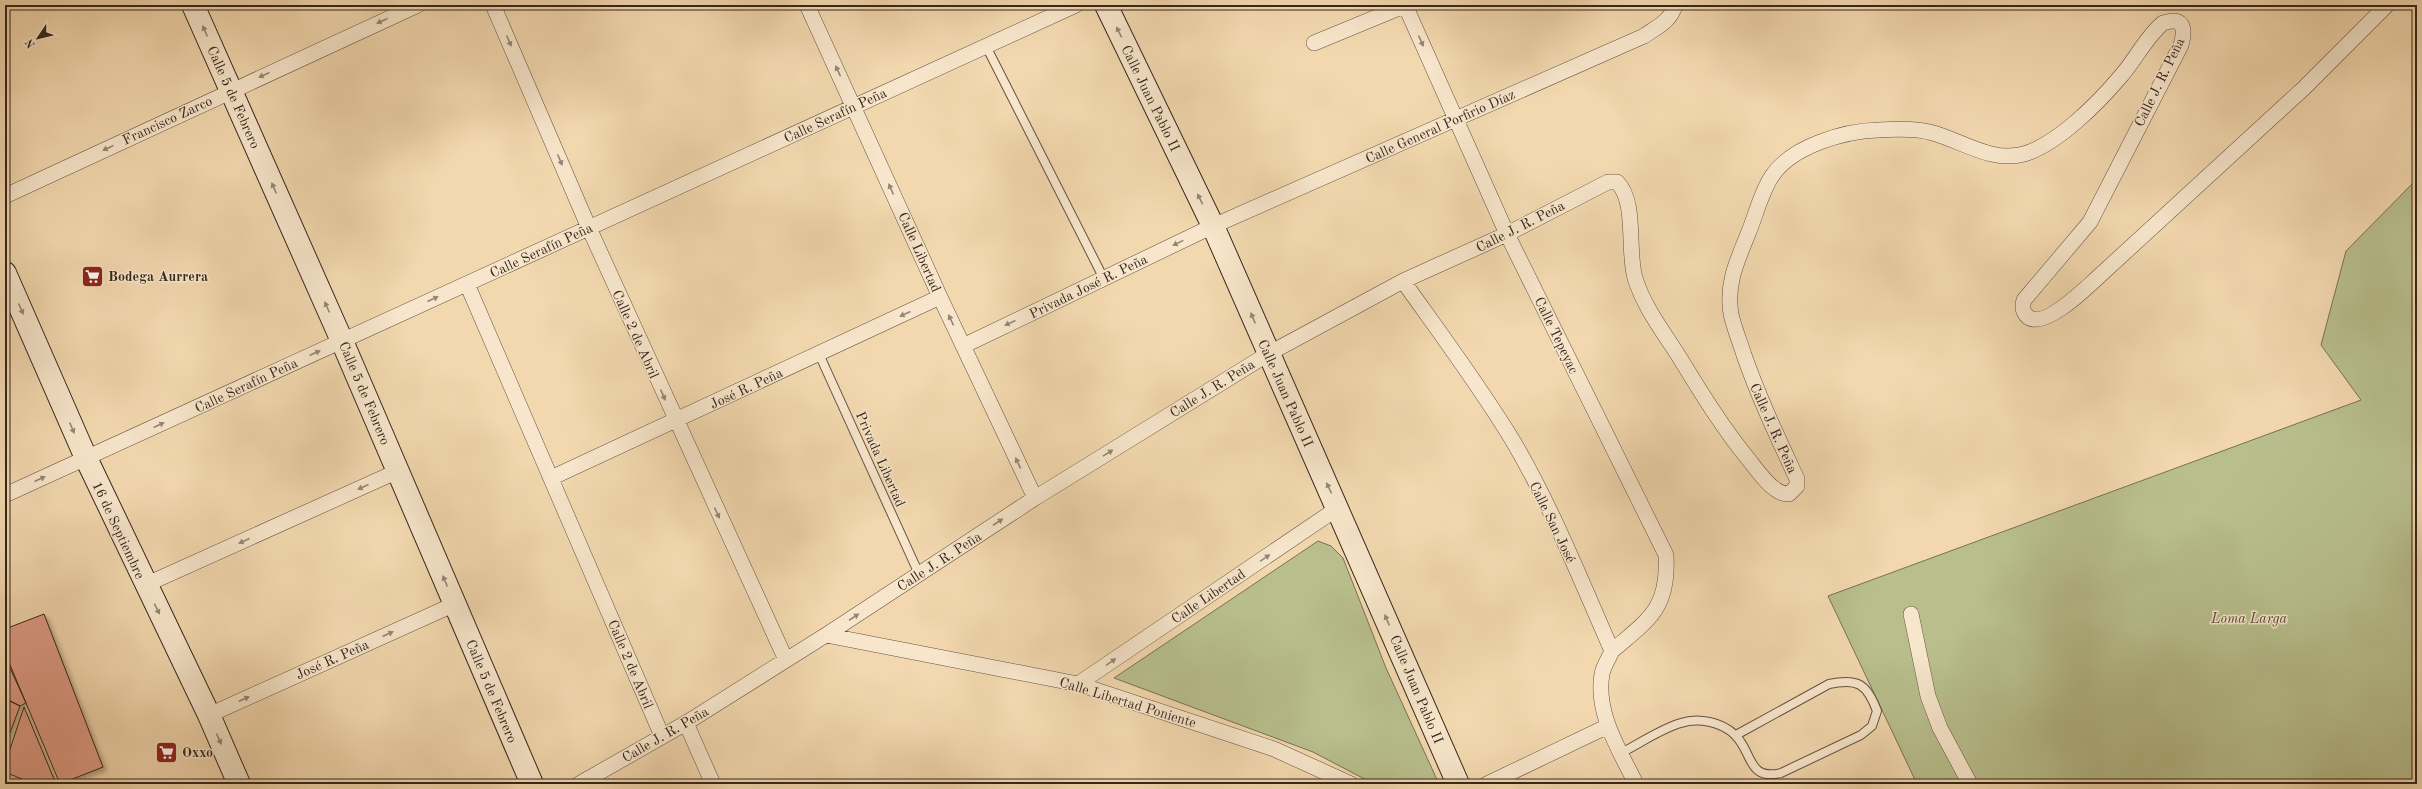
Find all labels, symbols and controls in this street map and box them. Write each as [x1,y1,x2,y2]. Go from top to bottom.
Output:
north arrow [18,18,58,58]
one-way arrow [377,18,388,24]
one-way arrow [201,25,208,37]
one-way arrow [1116,26,1122,37]
one-way arrow [506,35,512,47]
one-way arrow [1418,35,1424,46]
text: N [24,36,38,49]
street label: Calle J. R. Peña [2132,36,2188,129]
street label: Calle Juan Pablo II [1118,43,1182,154]
street label: Calle 5 de Febrero [204,44,262,151]
one-way arrow [835,66,841,77]
one-way arrow [258,72,270,78]
street label: Calle Serafín Peña [782,86,889,146]
street label: Calle General Porfirio Díaz [1363,88,1517,166]
street label: Francisco Zarco [120,94,215,148]
one-way arrow [103,145,114,151]
one-way arrow [557,155,563,167]
one-way arrow [271,182,277,194]
one-way arrow [888,183,894,194]
one-way arrow [1197,194,1203,205]
street label: Calle J. R. Peña [1474,199,1567,255]
street label: Calle Libertad [895,210,943,294]
street label: Calle Serafín Peña [488,221,595,281]
one-way arrow [1172,240,1184,246]
street label: Privada José R. Peña [1027,252,1150,322]
supermarket icon: Bodega Aurrera [79,263,105,289]
place label: Bodega Aurrera [108,270,208,284]
street label: Calle 2 de Abril [609,288,661,381]
street label: Calle Tepeyac [1532,295,1581,376]
one-way arrow [428,296,440,302]
one-way arrow [324,301,330,313]
one-way arrow [18,303,24,315]
one-way arrow [899,311,911,317]
one-way arrow [1249,312,1255,324]
one-way arrow [948,314,954,326]
one-way arrow [1004,320,1016,326]
street label: Calle Juan Pablo II [1255,337,1315,449]
street label: Calle 5 de Febrero [336,340,392,447]
one-way arrow [309,350,321,356]
street label: Calle Serafín Peña [193,356,300,416]
street label: Calle J. R. Peña [1168,357,1258,421]
street label: José R. Peña [708,366,785,412]
street label: Calle J. R. Peña [1747,381,1799,476]
one-way arrow [660,389,666,400]
street label: Privada Libertad [853,410,907,509]
one-way arrow [70,422,76,434]
one-way arrow [153,422,164,428]
one-way arrow [1103,449,1113,457]
one-way arrow [1015,457,1021,469]
one-way arrow [35,476,46,482]
street label: 16 de Septiembre [89,480,147,581]
street label: Calle San José [1526,480,1578,565]
one-way arrow [1326,482,1332,493]
one-way arrow [357,484,368,490]
one-way arrow [715,507,721,519]
one-way arrow [993,518,1003,526]
street label: Calle J. R. Peña [895,529,984,594]
one-way arrow [238,538,250,544]
one-way arrow [1259,554,1270,562]
street label: Calle Libertad [1169,567,1248,627]
one-way arrow [442,575,448,586]
one-way arrow [154,603,160,615]
park label: Loma Larga [2210,612,2287,627]
one-way arrow [848,613,860,620]
one-way arrow [1384,614,1390,625]
street label: Calle 2 de Abril [605,618,655,711]
one-way arrow [383,631,394,637]
street label: Calle Juan Pablo II [1387,633,1445,746]
street label: José R. Peña [294,638,371,682]
street label: Calle 5 de Febrero [463,638,519,745]
one-way arrow [1105,658,1116,666]
street label: Calle Libertad Poniente [1058,675,1198,730]
one-way arrow [239,696,250,702]
street label: Calle J. R. Peña [620,704,711,765]
one-way arrow [216,733,222,744]
supermarket icon: Oxxo [153,739,179,765]
place label: Oxxo [182,746,213,760]

